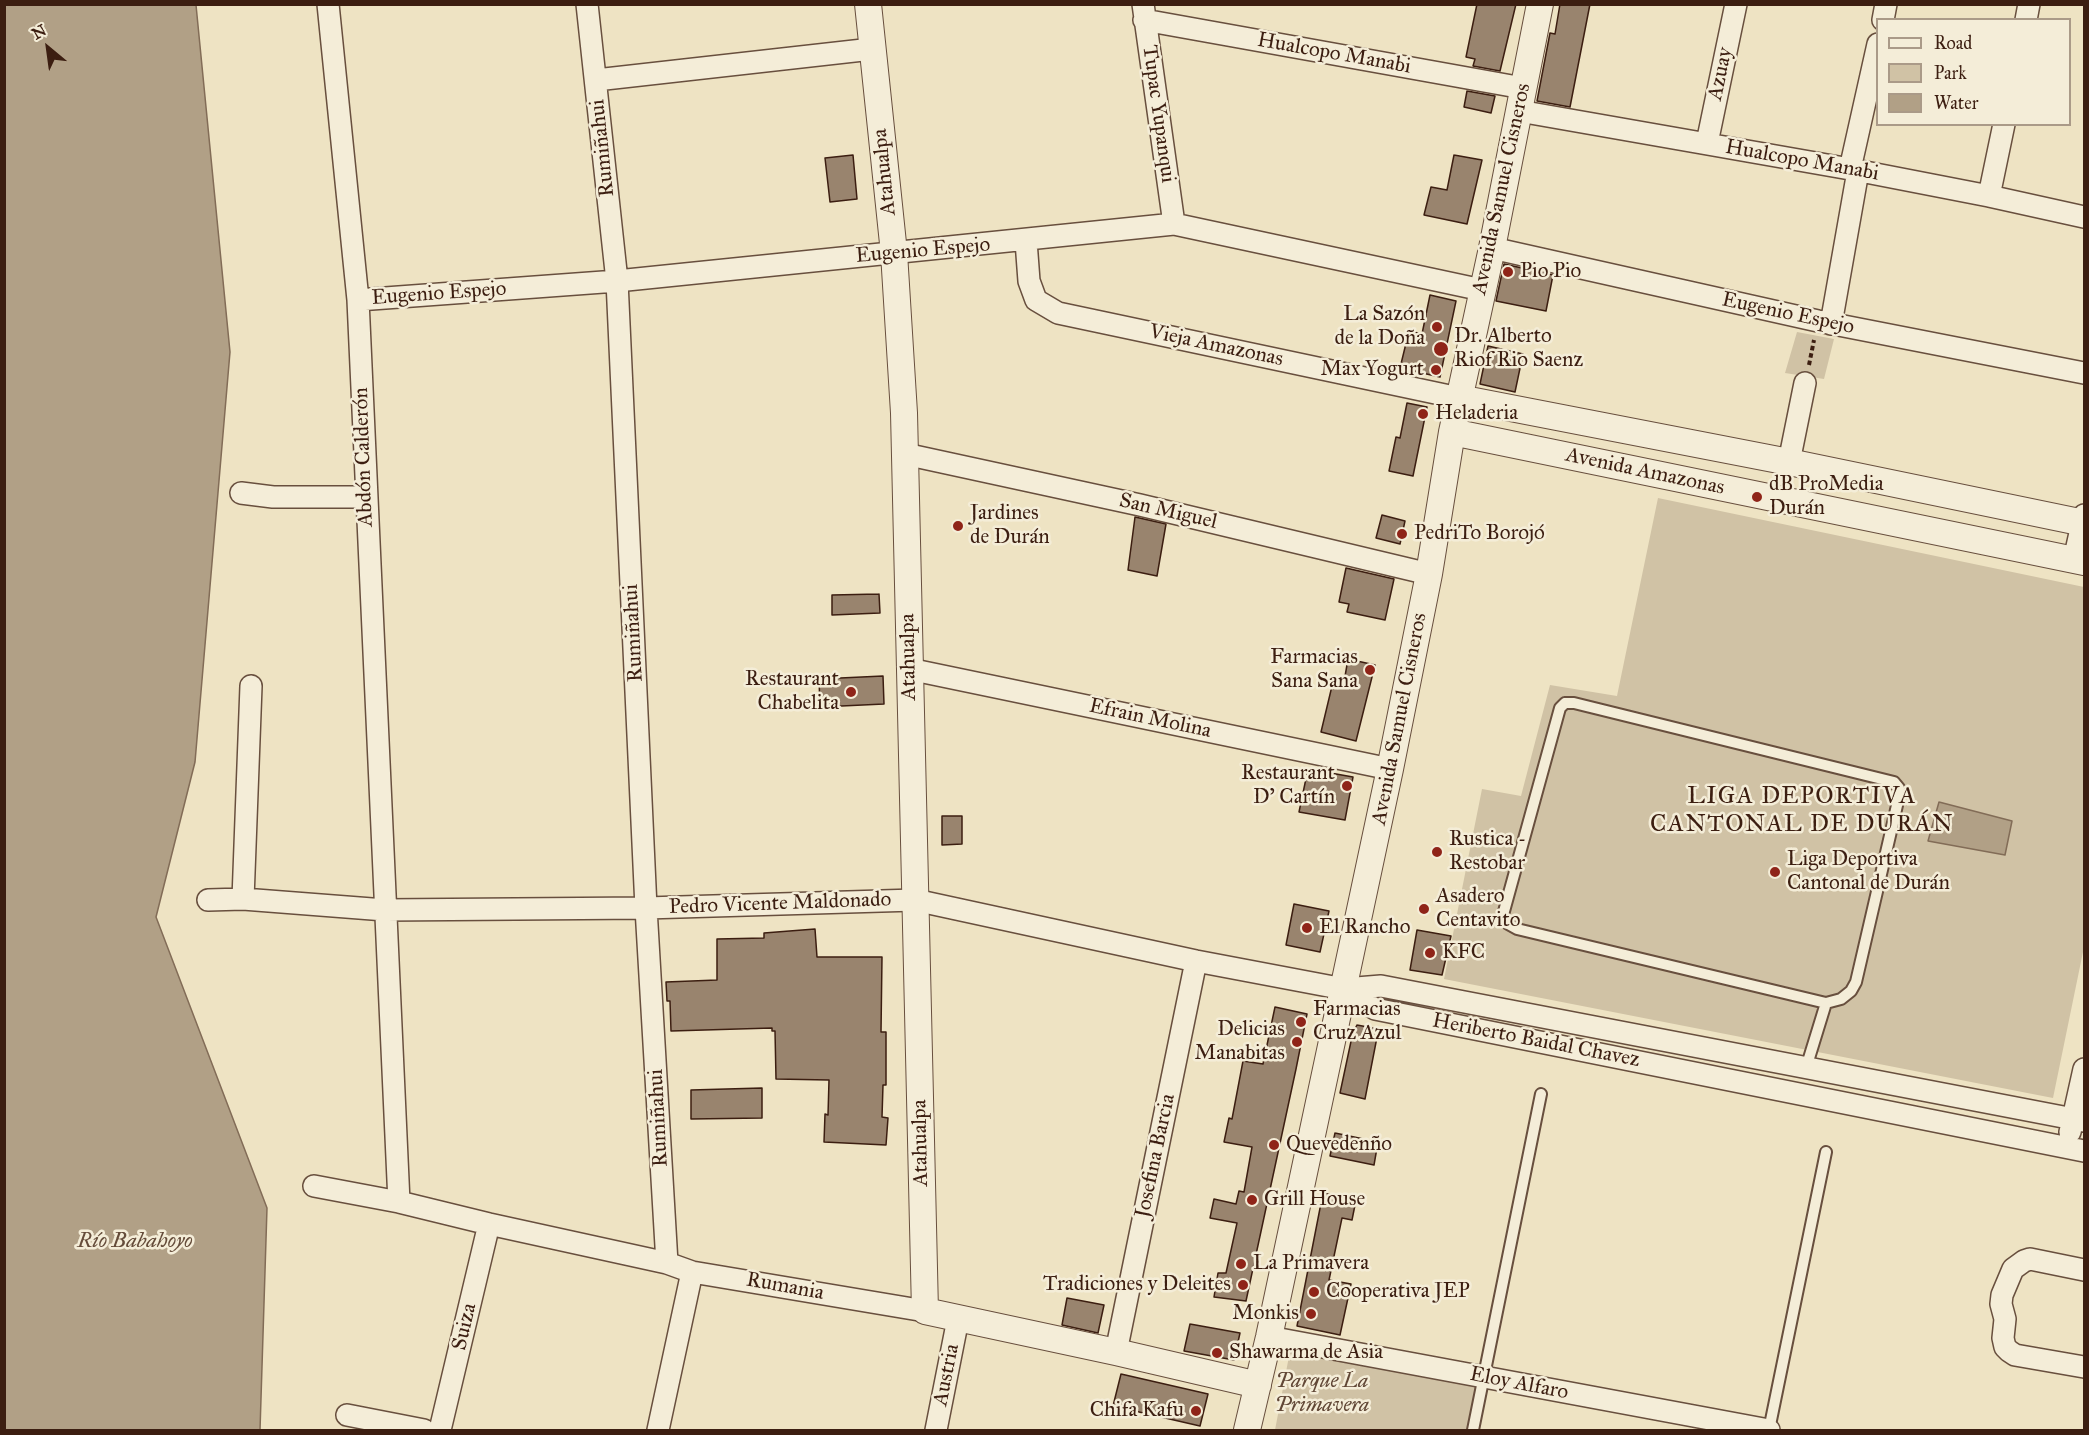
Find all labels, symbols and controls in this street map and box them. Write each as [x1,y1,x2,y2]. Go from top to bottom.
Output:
north arrow [18,18,78,78]
legend [1876,18,2071,126]
text: N [28,20,50,43]
street label: Hualcopo Manabi [1255,28,1413,80]
text: Road [1934,32,1972,54]
street label: Tupac Yupanqui [1136,44,1180,184]
street label: Azuay [1703,45,1739,103]
text: Park [1934,62,1967,84]
street label: Avenida Samuel Cisneros [1467,81,1537,297]
text: Water [1934,92,1978,114]
street label: Rumiñahui [585,98,621,198]
street label: Atahualpa [868,127,902,217]
street label: Hualcopo Manabi [1723,135,1881,187]
street label: Eugenio Espejo [855,233,991,269]
place label: Pio Pio [1520,259,1581,285]
marker: Pio Pio [1501,265,1515,279]
street label: Eugenio Espejo [371,277,507,311]
street label: Eugenio Espejo [1719,288,1857,340]
place label: La Sazón de la Doña [1335,302,1425,352]
street label: Vieja Amazonas [1147,319,1285,373]
marker: La Sazón de la Doña [1430,320,1444,334]
place label: Dr. Alberto Riof Rio Saenz [1454,324,1583,374]
marker: Dr. Alberto Riof Rio Saenz [1432,340,1450,358]
place label: Max Yogurt [1320,357,1424,383]
marker: Max Yogurt [1429,363,1443,377]
street label: Abdón Calderón [349,387,379,527]
place label: Heladeria [1435,401,1518,427]
marker: Heladeria [1416,407,1430,421]
street label: Avenida Amazonas [1563,443,1727,501]
place label: dB ProMedia Durán [1769,472,1884,522]
street label: San Miguel [1117,488,1219,536]
marker: dB ProMedia Durán [1750,490,1764,504]
place label: Jardines de Durán [970,501,1050,551]
marker: Jardines de Durán [951,519,965,533]
place label: PedriTo Borojó [1414,521,1545,547]
marker: PedriTo Borojó [1395,527,1409,541]
street label: Rumiñahui [619,583,649,683]
street label: Avenida Samuel Cisneros [1367,611,1433,827]
street label: Atahualpa [896,613,922,701]
place label: Farmacias Sana Sana [1270,645,1358,695]
marker: Farmacias Sana Sana [1363,663,1377,677]
place label: Restaurant Chabelita [745,667,839,717]
marker: Restaurant Chabelita [844,685,858,699]
street label: Efrain Molina [1087,694,1213,744]
place label: Restaurant D' Cartín [1241,761,1335,811]
marker: Restaurant D' Cartín [1340,779,1354,793]
district label: LIGA DEPORTIVA CANTONAL DE DURÁN [1650,783,1954,839]
place label: Rustica - Restobar [1449,827,1526,877]
marker: Rustica - Restobar [1430,845,1444,859]
place label: Liga Deportiva Cantonal de Durán [1787,847,1950,897]
marker: Liga Deportiva Cantonal de Durán [1768,865,1782,879]
place label: Asadero Centavito [1436,884,1520,934]
street label: Pedro Vicente Maldonado [668,888,892,920]
marker: Asadero Centavito [1417,902,1431,916]
place label: El Rancho [1319,915,1410,941]
marker: El Rancho [1300,921,1314,935]
place label: KFC [1442,940,1485,966]
marker: KFC [1423,946,1437,960]
place label: Farmacias Cruz Azul [1313,997,1401,1047]
street label: Heriberto Baidal Chavez [1430,1009,1642,1073]
marker: Farmacias Cruz Azul [1294,1015,1308,1029]
place label: Delicias Manabitas [1194,1017,1285,1067]
marker: Delicias Manabitas [1290,1035,1304,1049]
street label: Rumiñahui [644,1068,674,1168]
street label: Josefina Barcia [1131,1092,1181,1220]
street label: Atahualpa [908,1099,934,1187]
place label: Quevedenño [1286,1132,1392,1158]
marker: Quevedenño [1267,1138,1281,1152]
place label: Grill House [1264,1187,1365,1213]
marker: Grill House [1245,1193,1259,1207]
water label: Río Babahoyo [77,1229,193,1255]
place label: La Primavera [1253,1251,1369,1277]
marker: La Primavera [1234,1257,1248,1271]
street label: Rumania [744,1268,826,1306]
place label: Tradiciones y Deleites [1043,1272,1231,1298]
marker: Tradiciones y Deleites [1236,1278,1250,1292]
place label: Cooperativa JEP [1326,1279,1470,1305]
marker: Cooperativa JEP [1307,1285,1321,1299]
street label: Suiza [447,1301,483,1353]
place label: Monkis [1232,1301,1299,1327]
marker: Monkis [1304,1307,1318,1321]
place label: Shawarma de Asia [1229,1340,1383,1366]
street label: Austria [929,1342,965,1408]
marker: Shawarma de Asia [1210,1346,1224,1360]
street label: Eloy Alfaro [1468,1362,1570,1406]
park label: Parque La Primavera [1275,1369,1369,1419]
place label: Chifa Kafu [1090,1398,1184,1424]
marker: Chifa Kafu [1189,1404,1203,1418]

